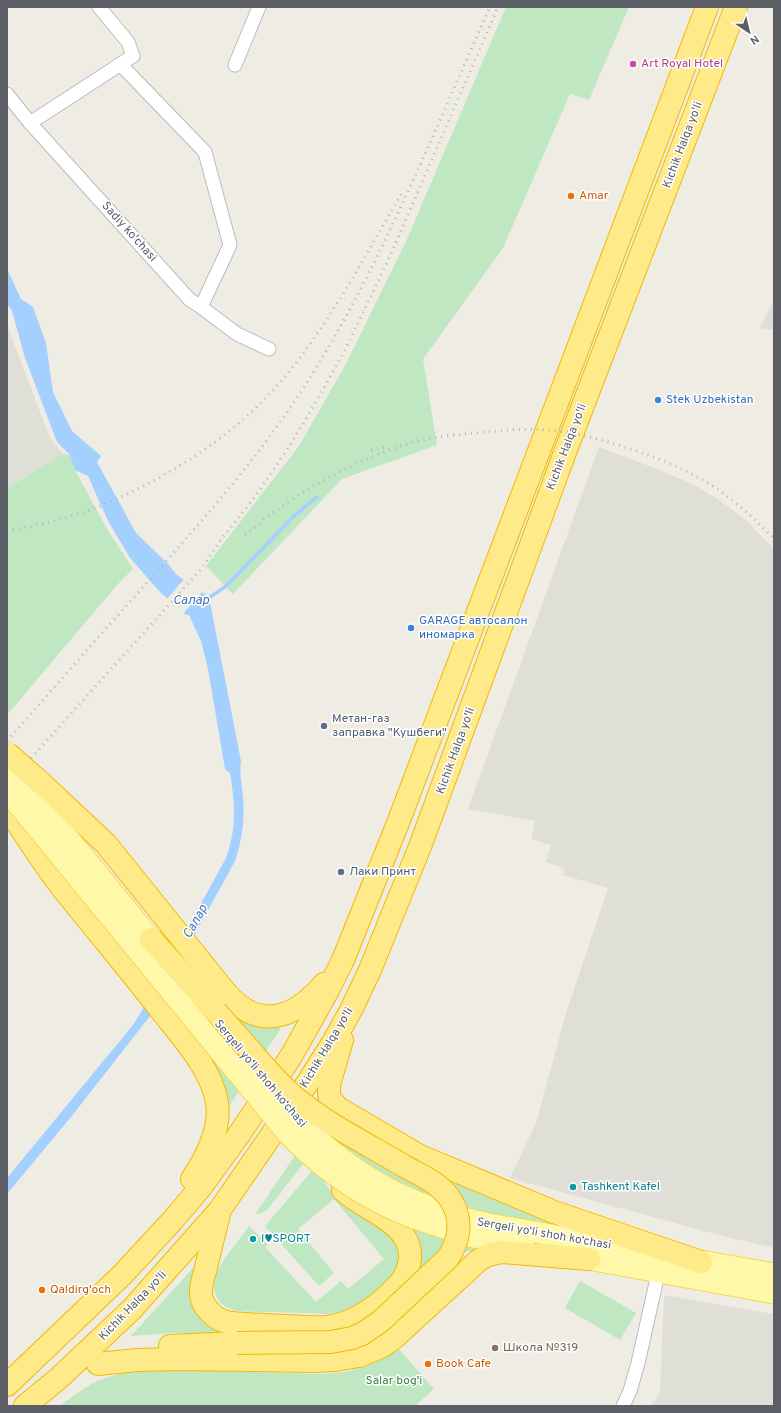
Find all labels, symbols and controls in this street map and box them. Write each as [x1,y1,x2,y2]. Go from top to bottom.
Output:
north arrow [729,12,769,52]
text: N [747,31,761,47]
place label: Art Royal Hotel [641,56,723,72]
marker: Art Royal Hotel [628,59,638,69]
street label: Kichik Halqa yo'li [659,100,707,190]
place label: Amar [579,188,609,204]
marker: Amar [566,191,576,201]
street label: Sadiy ko'chasi [98,199,160,265]
place label: Stek Uzbekistan [666,392,753,408]
marker: Stek Uzbekistan [653,395,663,405]
street label: Kichik Halqa yo'li [543,402,591,492]
water label: Салар [173,593,210,609]
place label: GARAGE автосалон иномарка [419,613,528,643]
marker: GARAGE автосалон иномарка [406,623,416,633]
street label: Kichik Halqa yo'li [433,705,479,797]
place label: Метан-газ заправка "Кушбеги" [332,711,447,741]
marker: Метан-газ заправка "Кушбеги" [319,721,329,731]
place label: Лаки Принт [349,864,416,880]
marker: Лаки Принт [336,867,346,877]
water label: Салар [180,901,212,942]
street label: Kichik Halqa yo'li [297,1005,357,1091]
street label: Sergeli yo‘li shoh ko‘chasi [210,1017,310,1131]
place label: Tashkent Kafel [581,1179,660,1195]
marker: Tashkent Kafel [568,1182,578,1192]
street label: Sergeli yo‘li shoh ko‘chasi [476,1214,612,1254]
place label: I♥SPORT [261,1231,311,1247]
marker: I♥SPORT [248,1234,258,1244]
street label: Kichik Halqa yo'li [96,1268,170,1344]
place label: Qaldirg'och [50,1282,111,1298]
marker: Qaldirg'och [37,1285,47,1295]
place label: Школа №319 [503,1340,578,1356]
marker: Школа №319 [490,1343,500,1353]
place label: Book Cafe [436,1356,491,1372]
marker: Book Cafe [423,1359,433,1369]
park label: Salar bog'i [366,1373,422,1389]

